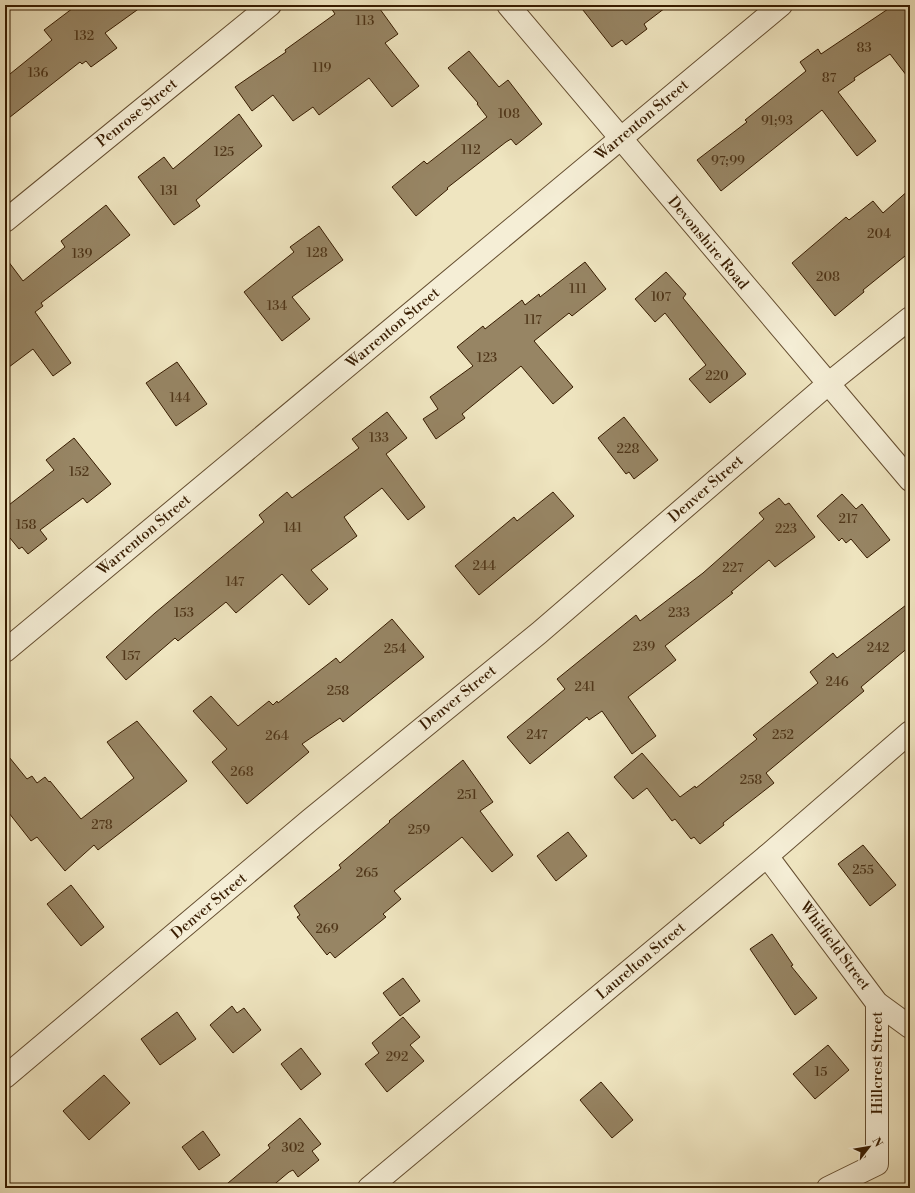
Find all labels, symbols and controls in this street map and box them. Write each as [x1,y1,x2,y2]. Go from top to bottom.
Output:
house number: 113 [356,13,374,29]
house number: 132 [74,28,94,44]
house number: 83 [856,40,872,56]
house number: 119 [312,60,332,76]
house number: 136 [28,65,48,81]
house number: 87 [822,70,837,86]
street label: Penrose Street [93,74,182,151]
street label: Warrenton Street [591,75,693,165]
house number: 108 [498,106,520,122]
house number: 91;93 [761,113,793,129]
house number: 112 [461,142,481,158]
house number: 125 [214,144,234,160]
house number: 97;99 [711,153,745,169]
house number: 131 [160,183,178,199]
street label: Devonshire Road [663,192,753,294]
house number: 204 [867,226,891,242]
house number: 128 [306,245,328,261]
house number: 139 [72,246,92,262]
house number: 208 [816,269,840,285]
house number: 111 [569,281,587,297]
street label: Warrenton Street [342,283,444,373]
house number: 107 [651,289,672,305]
house number: 134 [267,298,288,314]
house number: 117 [524,312,542,328]
house number: 123 [477,350,497,366]
house number: 220 [705,368,729,384]
house number: 144 [170,390,191,406]
house number: 133 [369,430,389,446]
house number: 228 [617,441,639,457]
street label: Denver Street [665,451,748,527]
house number: 152 [69,464,89,480]
street label: Warrenton Street [93,490,195,580]
house number: 217 [838,511,858,527]
house number: 158 [16,517,36,533]
house number: 141 [284,520,303,536]
house number: 223 [775,521,797,537]
house number: 244 [472,558,496,574]
house number: 227 [722,560,744,576]
house number: 147 [226,574,245,590]
house number: 153 [174,605,194,621]
house number: 233 [668,605,690,621]
house number: 239 [633,639,655,655]
house number: 242 [867,640,889,656]
house number: 254 [384,641,407,657]
house number: 157 [122,648,141,664]
street label: Denver Street [416,661,501,735]
house number: 246 [825,674,849,690]
house number: 241 [575,679,596,695]
house number: 258 [327,683,349,699]
house number: 247 [526,727,548,743]
house number: 252 [772,727,794,743]
house number: 264 [265,728,289,744]
house number: 268 [230,764,254,780]
house number: 258 [740,772,762,788]
house number: 251 [457,787,477,803]
house number: 278 [91,817,113,833]
house number: 259 [408,822,430,838]
house number: 255 [852,862,874,878]
house number: 265 [356,865,378,881]
street label: Denver Street [167,868,251,943]
street label: Whitfield Street [795,897,875,995]
street label: Laurelton Street [592,918,690,1004]
house number: 269 [315,921,339,937]
street label: Hillcrest Street [868,1011,887,1115]
house number: 292 [386,1049,408,1065]
house number: 15 [815,1064,827,1080]
north arrow [849,1127,889,1167]
text: N [868,1135,885,1150]
house number: 302 [282,1140,305,1156]

